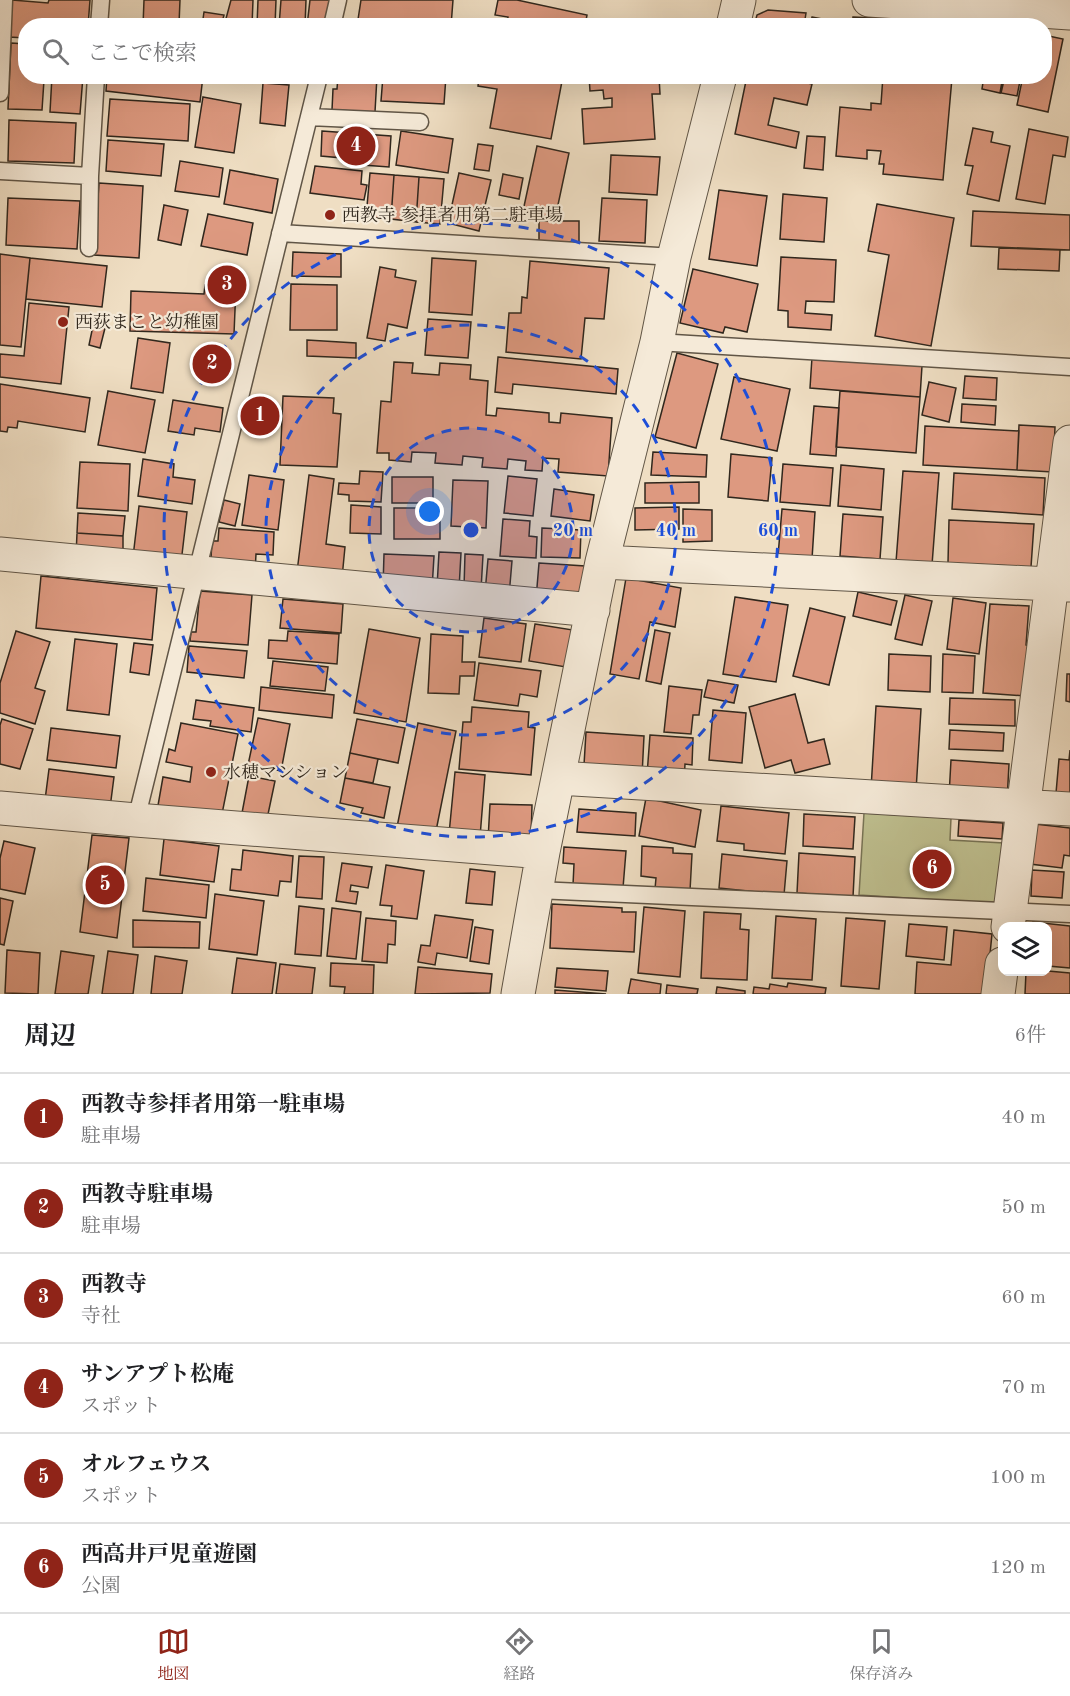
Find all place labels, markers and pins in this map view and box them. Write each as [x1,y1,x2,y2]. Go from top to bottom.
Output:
pin: 4 [336,124,376,168]
place label: 西教寺 参拝者用第二駐車場 [342,205,563,225]
marker: 西教寺 参拝者用第二駐車場 [323,208,337,222]
pin: 3 [208,262,246,308]
place label: 西荻まこと幼稚園 [75,312,219,332]
marker: 西荻まこと幼稚園 [56,315,70,329]
pin: 2 [192,342,232,386]
pin: 1 [240,394,280,438]
centre of rings [461,520,481,540]
place label: 水穂マンション [223,762,348,782]
marker: 水穂マンション [204,765,218,779]
pin: 6 [912,846,952,892]
pin: 5 [86,862,124,908]

